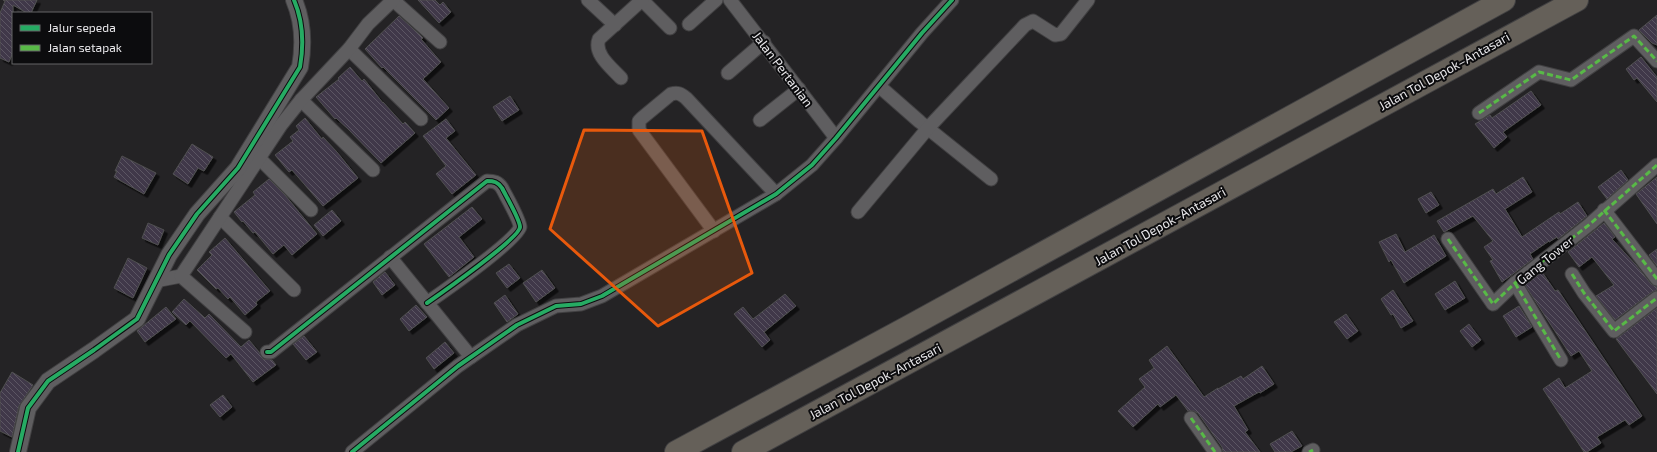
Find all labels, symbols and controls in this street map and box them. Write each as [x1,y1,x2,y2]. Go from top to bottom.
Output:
legend [12,12,152,64]
text: Jalur sepeda [48,20,116,34]
street label: Jalan Pertanian [749,28,817,110]
street label: Jalan Tol Depok–Antasari [1376,28,1512,114]
text: Jalan setapak [48,40,122,54]
street label: Jalan Tol Depok–Antasari [1092,183,1228,269]
street label: Gang Tower [1513,232,1577,288]
street label: Jalan Tol Depok–Antasari [806,339,944,423]

